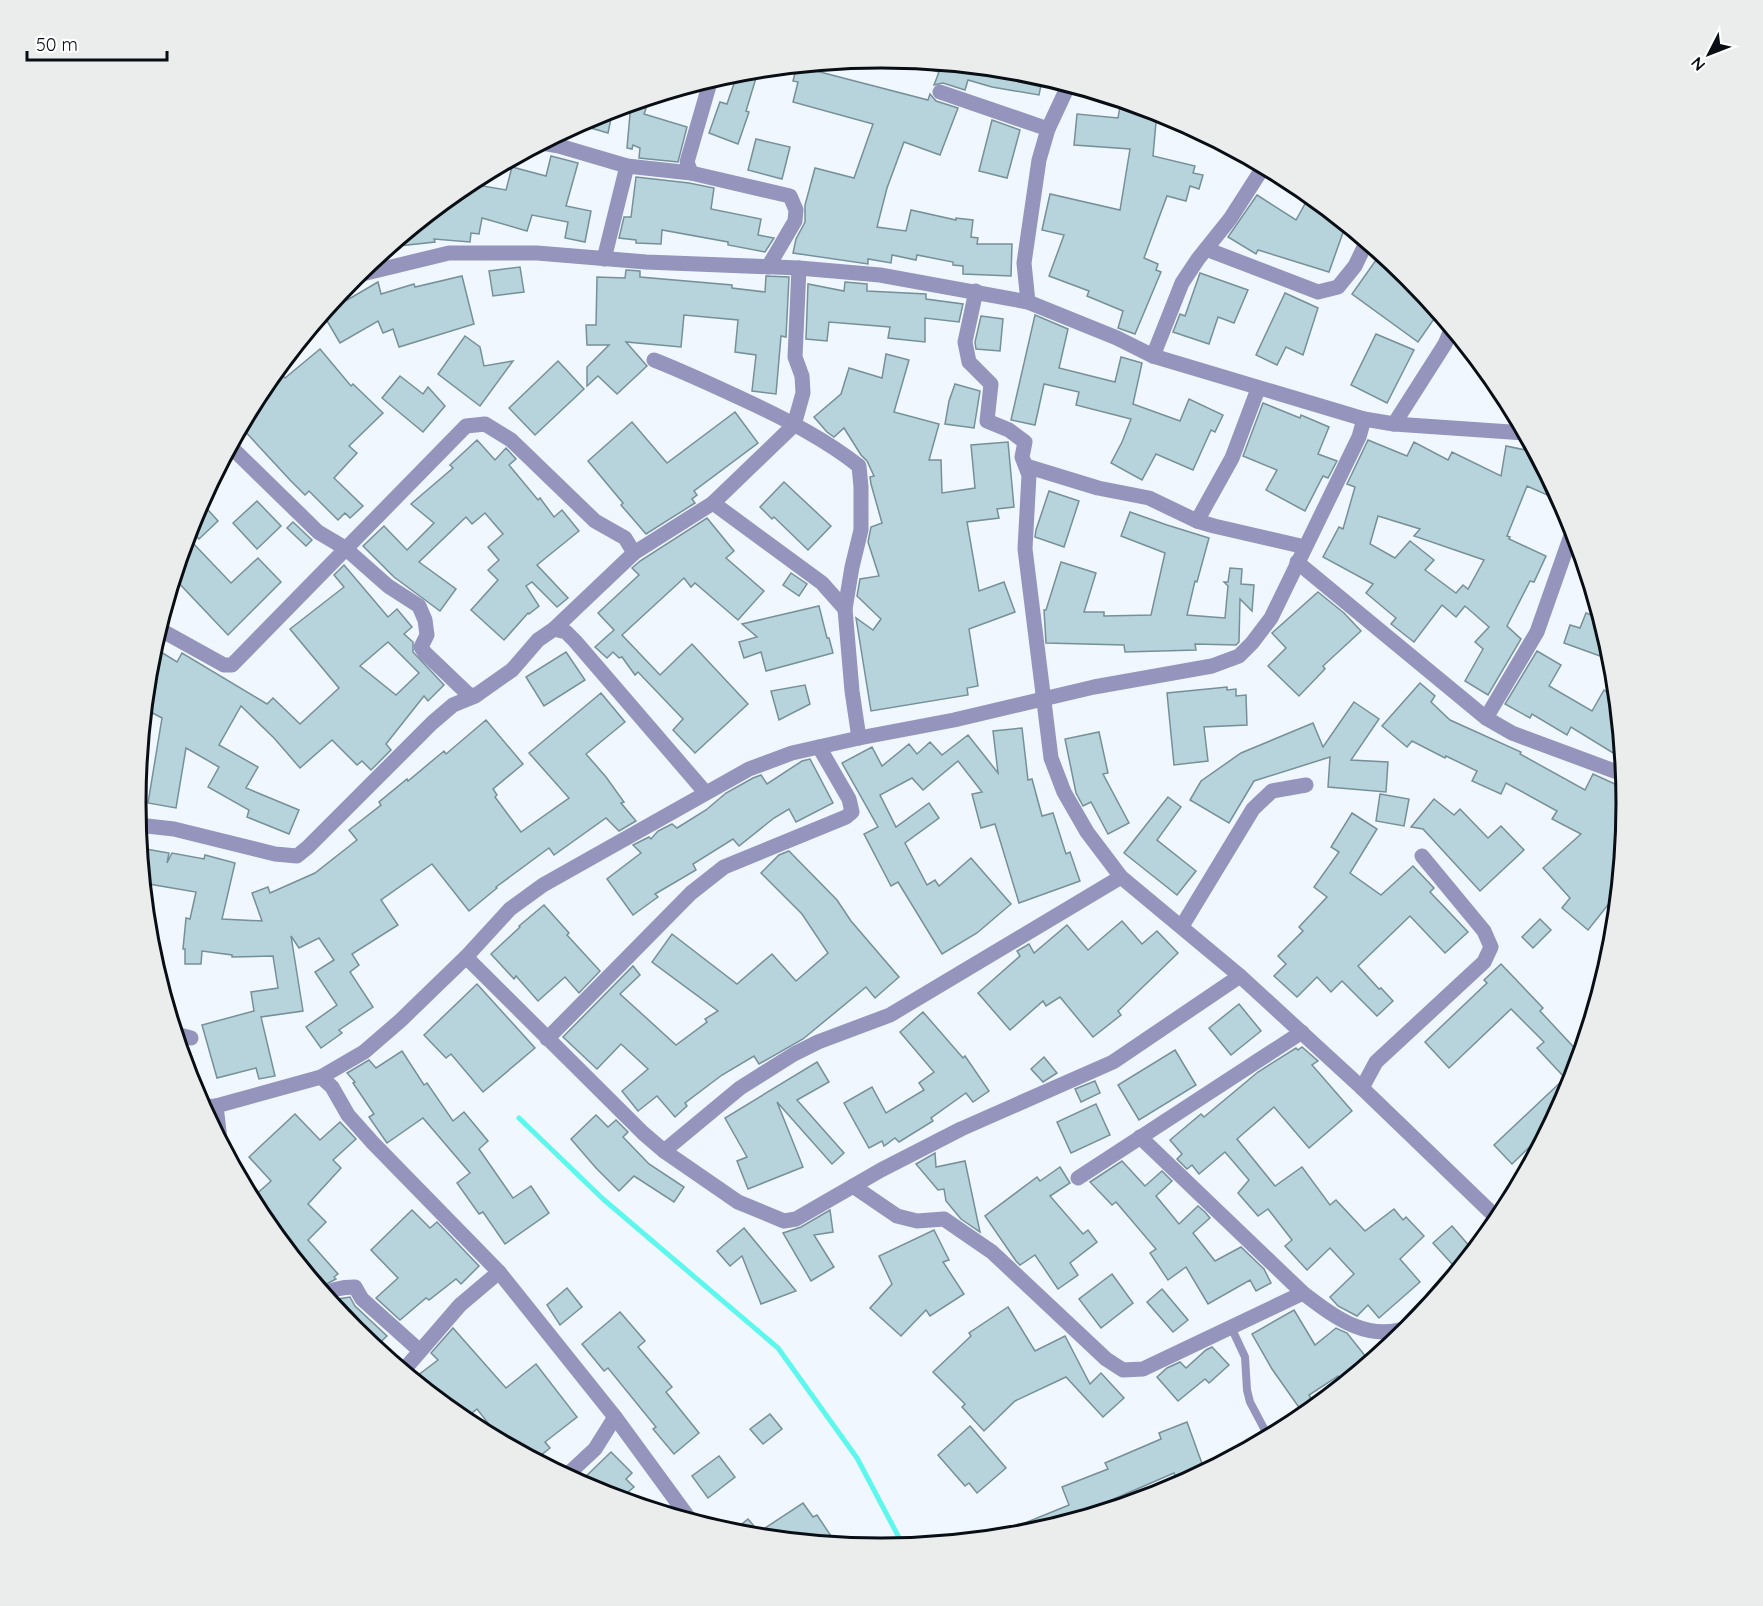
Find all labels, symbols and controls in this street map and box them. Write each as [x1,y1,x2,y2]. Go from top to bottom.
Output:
scale bar [27,24,166,62]
north arrow [1679,24,1739,84]
text: 50 m [36,33,78,56]
text: N [1686,53,1709,75]

